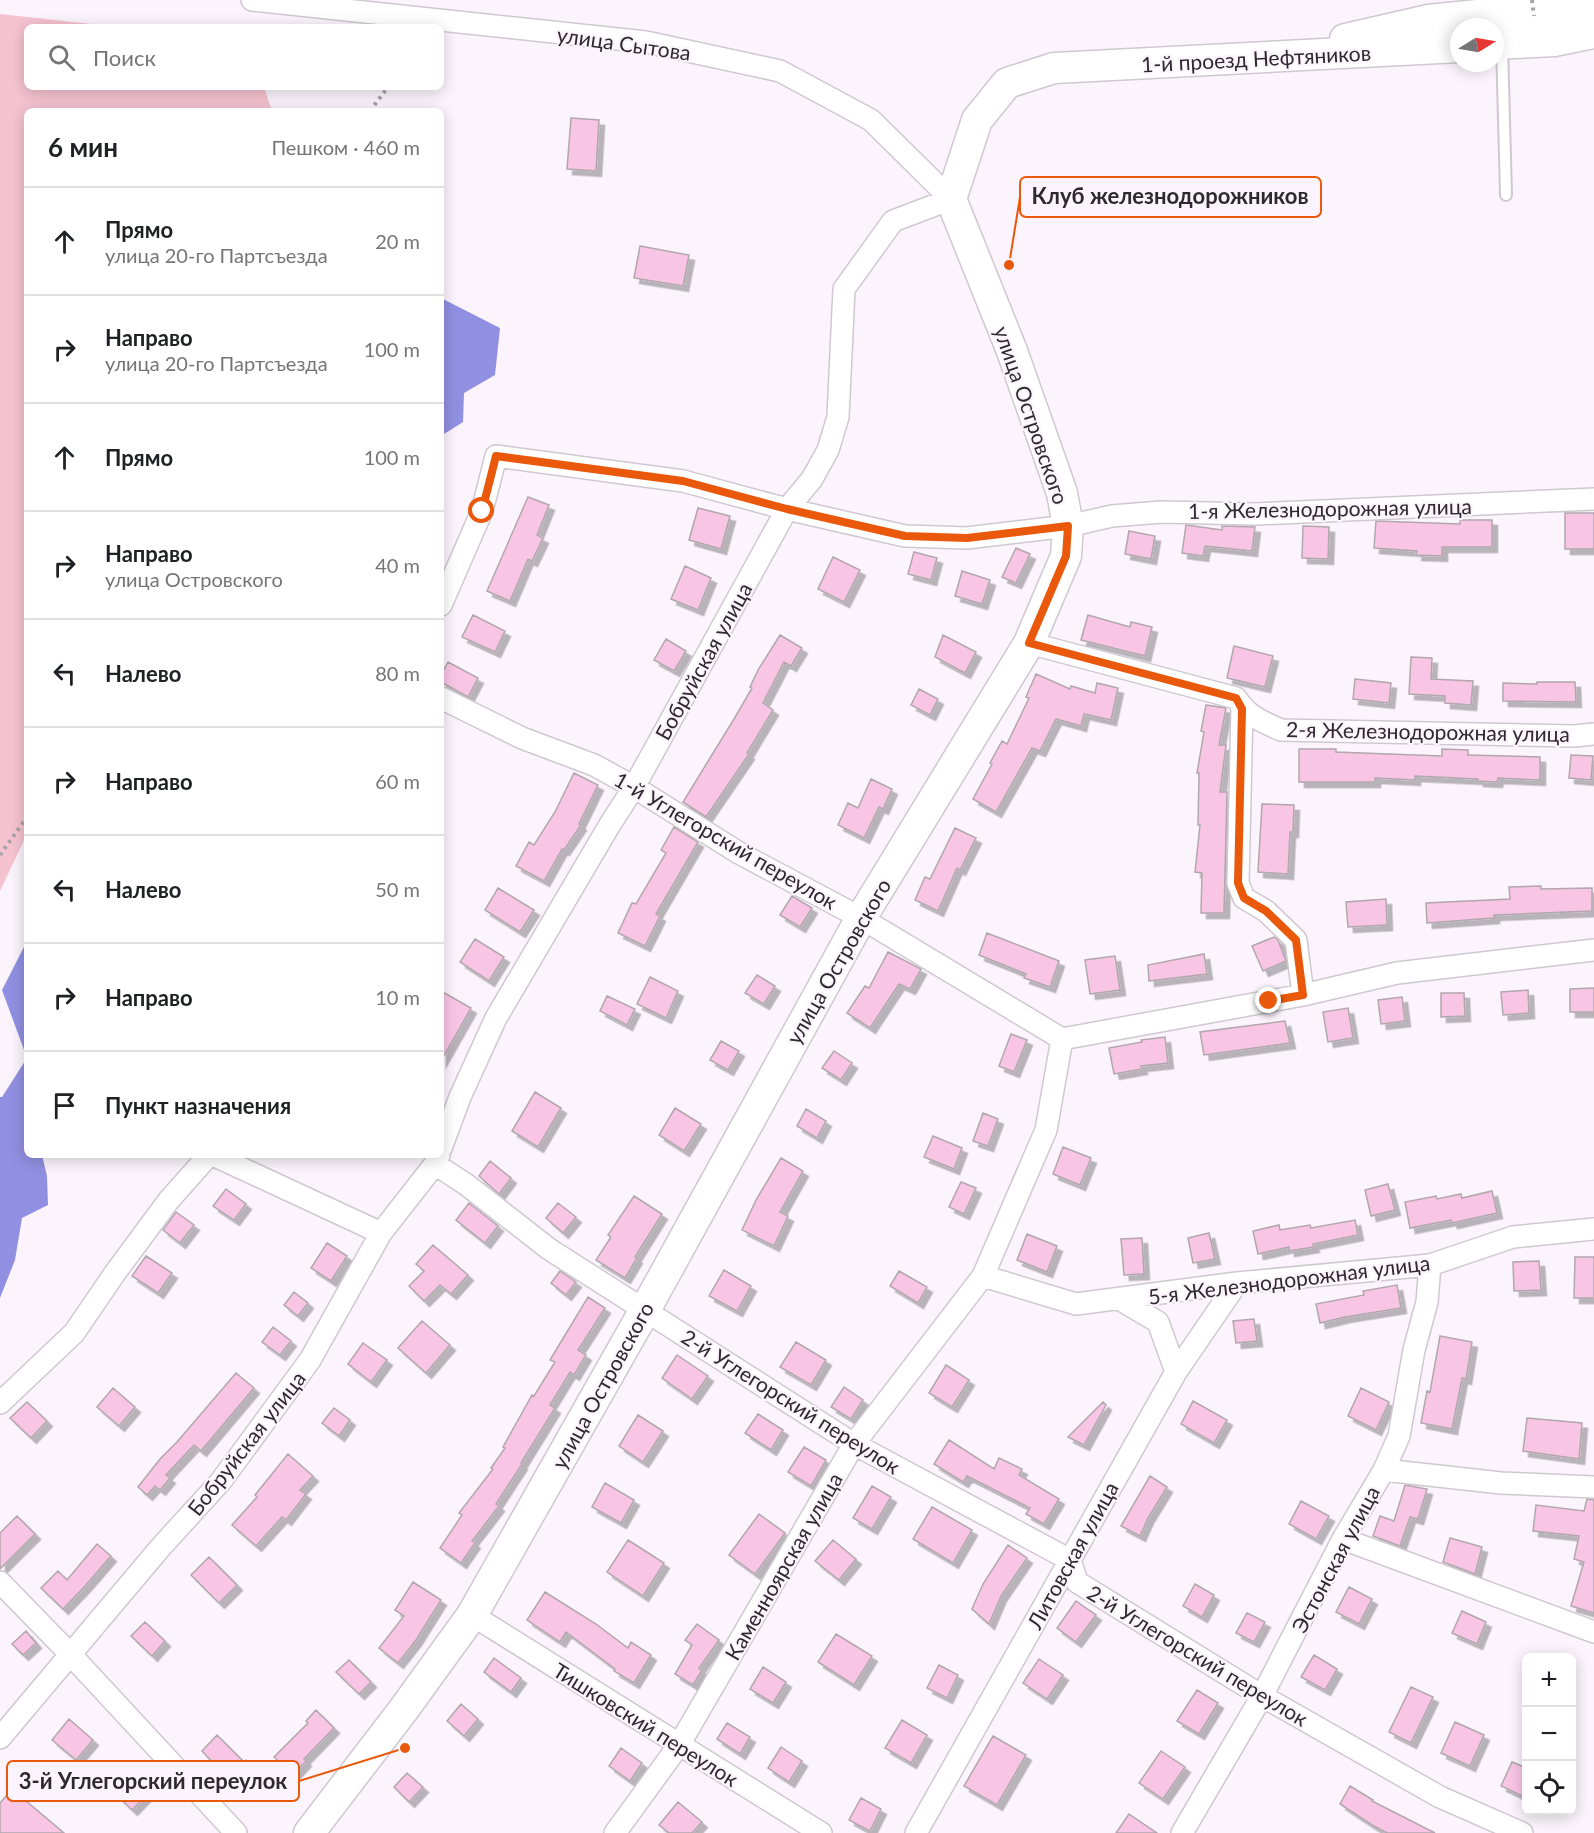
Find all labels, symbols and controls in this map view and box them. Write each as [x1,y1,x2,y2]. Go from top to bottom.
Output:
north arrow [1450,18,1504,72]
street label: улица Сытова [556,21,692,65]
search box [24,24,444,90]
street label: 1-й проезд Нефтяников [1140,39,1372,77]
icon: search [45,41,78,74]
text: Поиск [93,44,156,71]
text: 6 мин [48,131,118,163]
text: Пешком · 460 m [271,135,420,159]
callout: Клуб железнодорожников [1020,177,1321,217]
text: Клуб железнодорожников [1031,182,1309,209]
text: Прямо [105,216,173,243]
icon: ahead [48,225,81,258]
text: 20 m [375,229,420,253]
text: улица 20-го Партсъезда [105,243,328,267]
street label: улица Островского [990,323,1074,507]
text: Направо [105,324,193,351]
icon: right [48,333,81,366]
text: 100 m [364,337,420,361]
text: улица 20-го Партсъезда [105,351,328,375]
icon: ahead [48,441,81,474]
text: Прямо [105,444,173,471]
text: 100 m [364,445,420,469]
street label: 1-я Железнодорожная улица [1188,493,1472,523]
route start [468,497,494,523]
text: Направо [105,540,193,567]
icon: right [48,549,81,582]
text: 40 m [375,553,420,577]
text: улица Островского [105,567,283,591]
street label: Бобруйская улица [649,578,757,744]
icon: left [48,657,81,690]
text: Налево [105,660,181,687]
text: 80 m [375,661,420,685]
street label: 2-я Железнодорожная улица [1286,716,1570,746]
icon: right [48,765,81,798]
street label: 1-й Углегорский переулок [610,766,842,914]
text: Направо [105,768,193,795]
text: 60 m [375,769,420,793]
icon: left [48,873,81,906]
street label: улица Островского [781,874,896,1048]
text: Налево [105,876,181,903]
text: 50 m [375,877,420,901]
icon: right [48,981,81,1014]
text: Направо [105,984,193,1011]
text: 10 m [375,985,420,1009]
route end [1255,987,1281,1013]
icon: arrive [48,1089,81,1122]
text: Пункт назначения [105,1092,291,1119]
street label: 5-я Железнодорожная улица [1147,1249,1431,1309]
street label: улица Островского [546,1297,658,1473]
street label: 2-й Углегорский переулок [677,1323,905,1479]
street label: Бобруйская улица [182,1366,310,1520]
street label: Каменноярская улица [719,1468,847,1664]
street label: Литовская улица [1021,1477,1123,1634]
street label: Эстонская улица [1286,1481,1384,1637]
street label: 2-й Углегорский переулок [1083,1579,1313,1731]
map controls [1522,1653,1576,1815]
button: + [1522,1653,1576,1707]
street label: Тишковский переулок [549,1657,743,1791]
button: − [1522,1707,1576,1761]
callout: 3-й Углегорский переулок [7,1761,299,1801]
button: locate [1522,1761,1576,1815]
text: 3-й Углегорский переулок [19,1767,287,1794]

